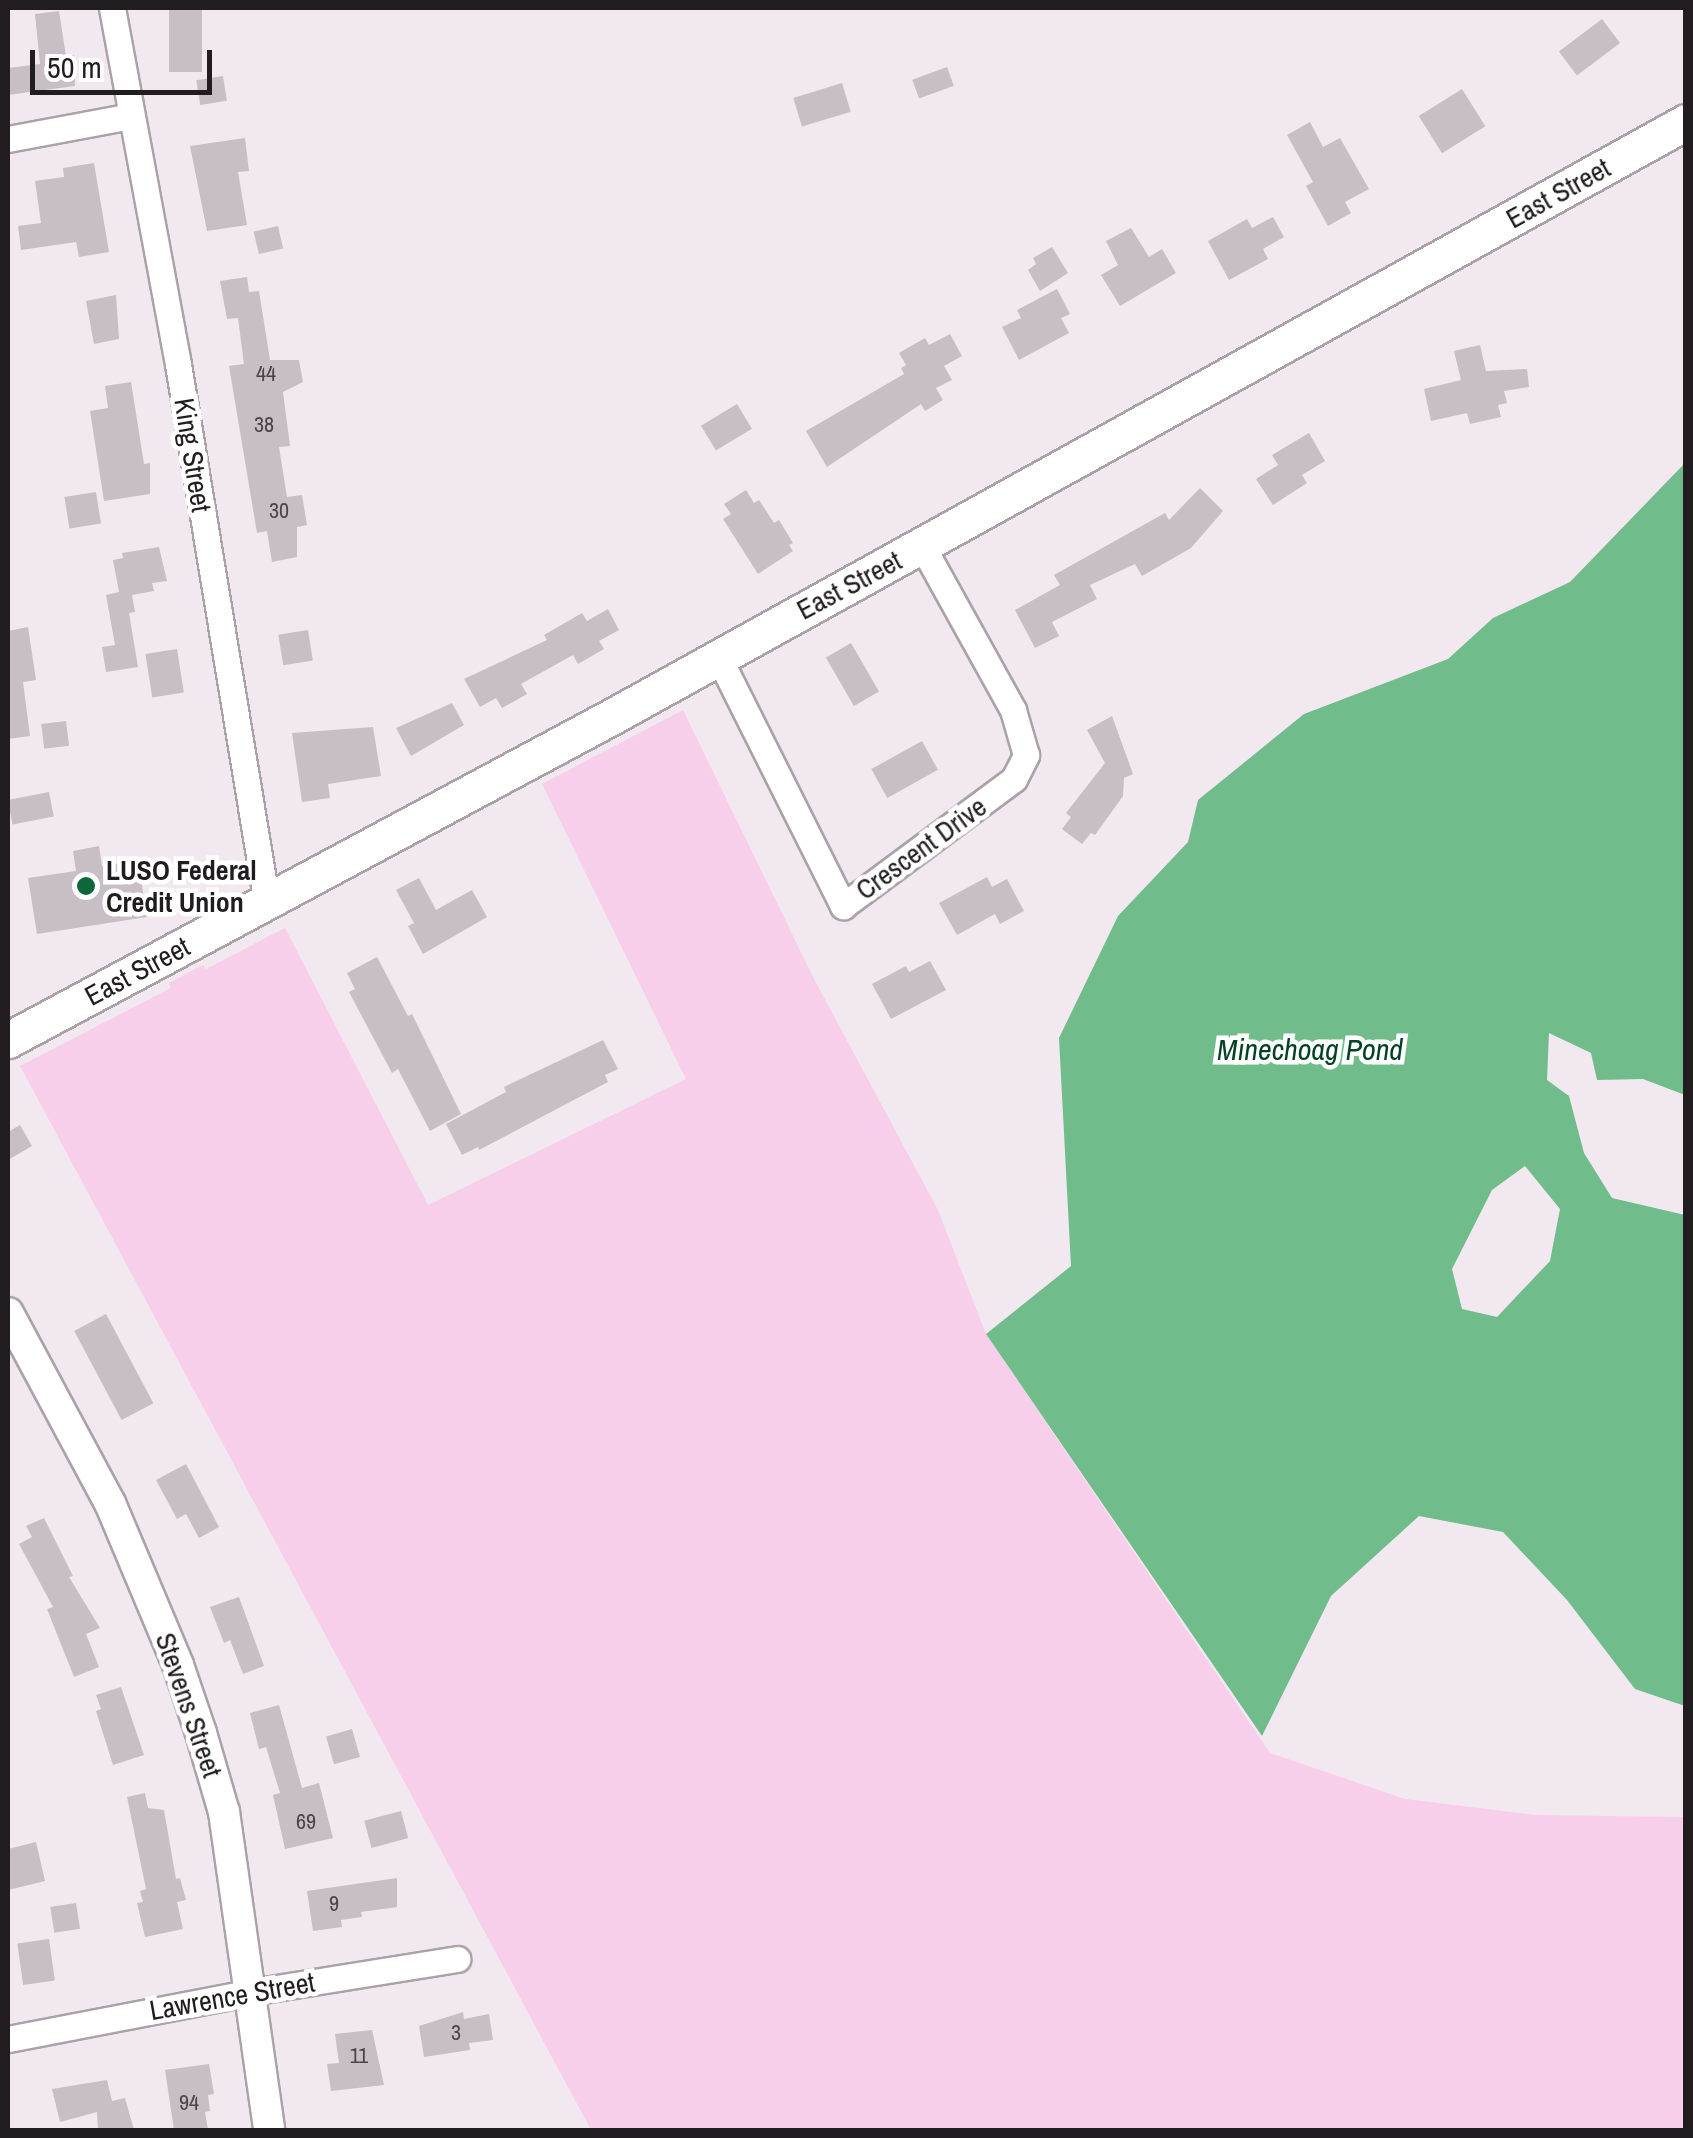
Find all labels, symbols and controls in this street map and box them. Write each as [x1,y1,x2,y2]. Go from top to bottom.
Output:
scale bar [35,30,218,92]
text: 50 m [47,47,102,87]
street label: East Street [1500,151,1616,235]
house number: 44 [256,361,276,387]
street label: King Street [167,396,219,514]
house number: 38 [254,412,274,438]
house number: 30 [269,498,289,524]
street label: East Street [791,544,907,626]
street label: Crescent Drive [849,789,993,907]
place label: LUSO Federal Credit Union [106,853,257,919]
marker: LUSO Federal Credit Union [75,875,97,897]
street label: East Street [79,930,195,1012]
water label: Minechoag Pond [1217,1031,1403,1067]
street label: Stevens Street [149,1628,229,1782]
house number: 69 [296,1809,316,1835]
house number: 9 [329,1891,339,1917]
street label: Lawrence Street [147,1965,317,2027]
house number: 3 [451,2020,461,2046]
house number: 11 [350,2043,368,2069]
house number: 94 [179,2090,199,2116]

